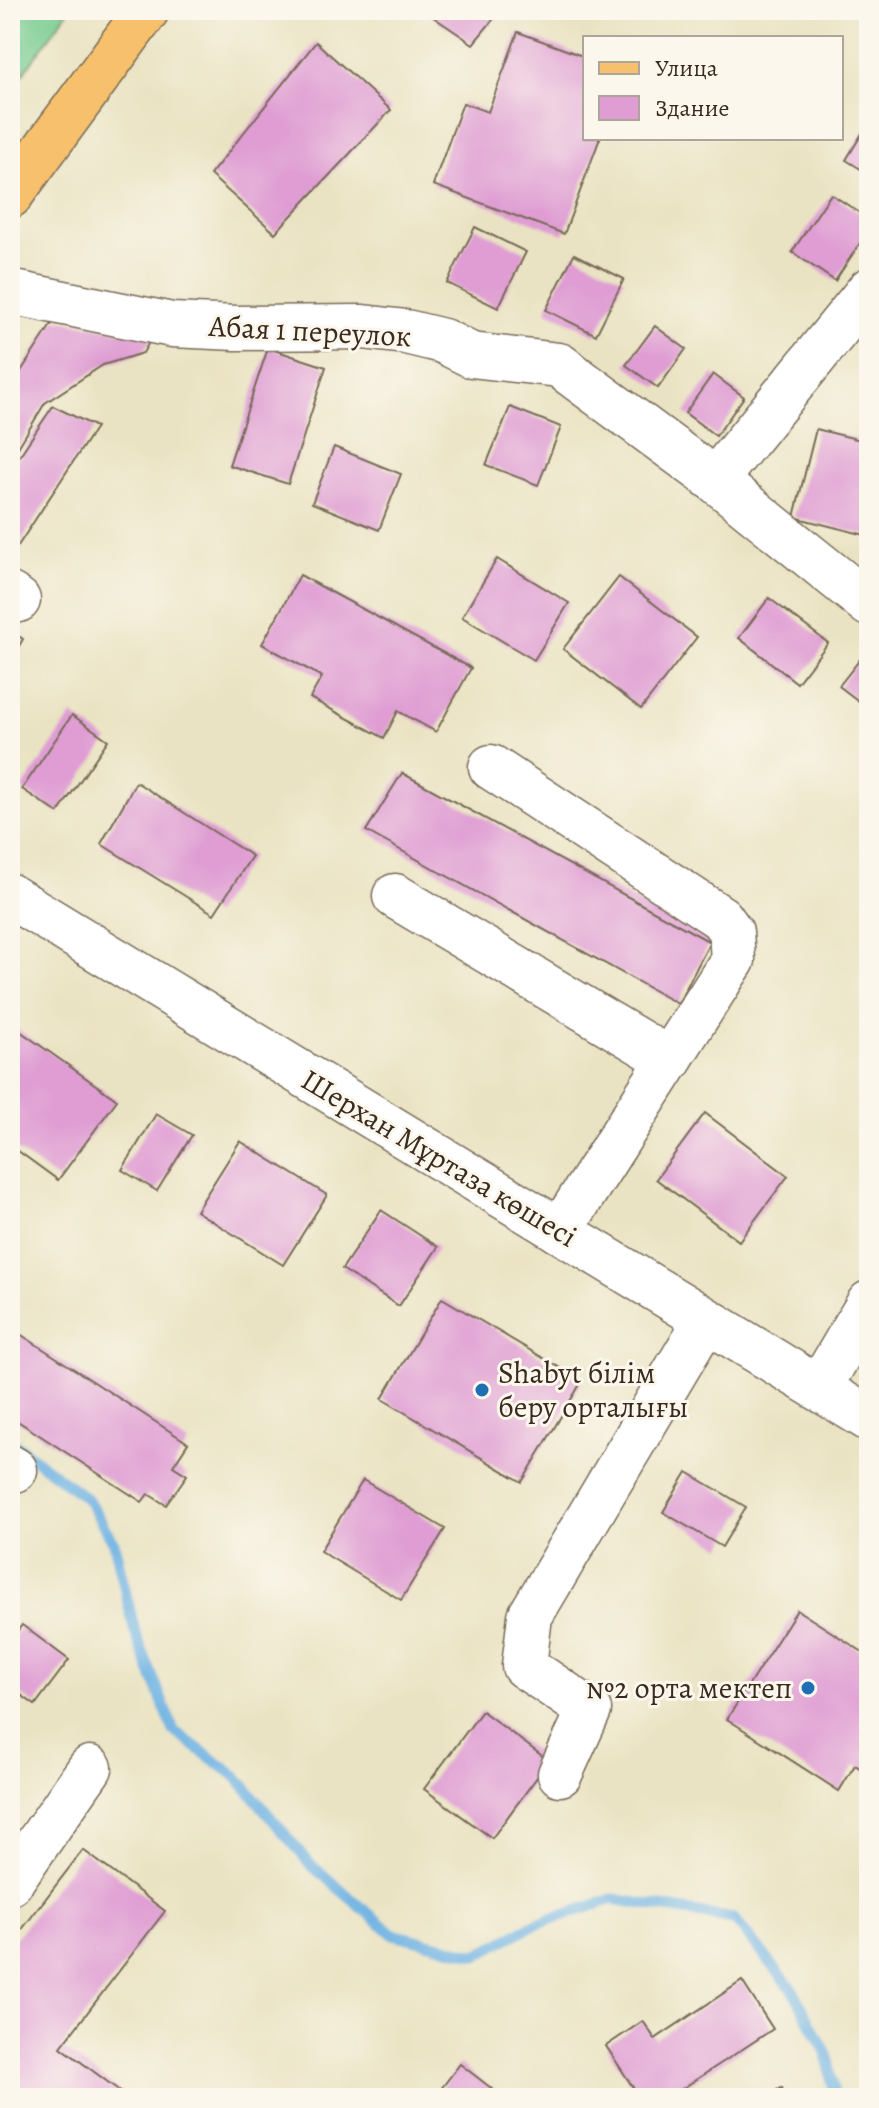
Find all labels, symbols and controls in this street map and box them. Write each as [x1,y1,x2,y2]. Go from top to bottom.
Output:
legend [583,36,843,140]
text: Улица [655,52,718,84]
text: Здание [655,92,730,124]
street label: Абая 1 переулок [207,306,412,356]
street label: Шерхан Мұртаза көшесі [293,1060,585,1256]
place label: Shabyt білім беру орталығы [498,1353,688,1427]
marker: Shabyt білім беру орталығы [473,1381,491,1399]
place label: №2 орта мектеп [586,1668,792,1708]
marker: №2 орта мектеп [799,1679,817,1697]

